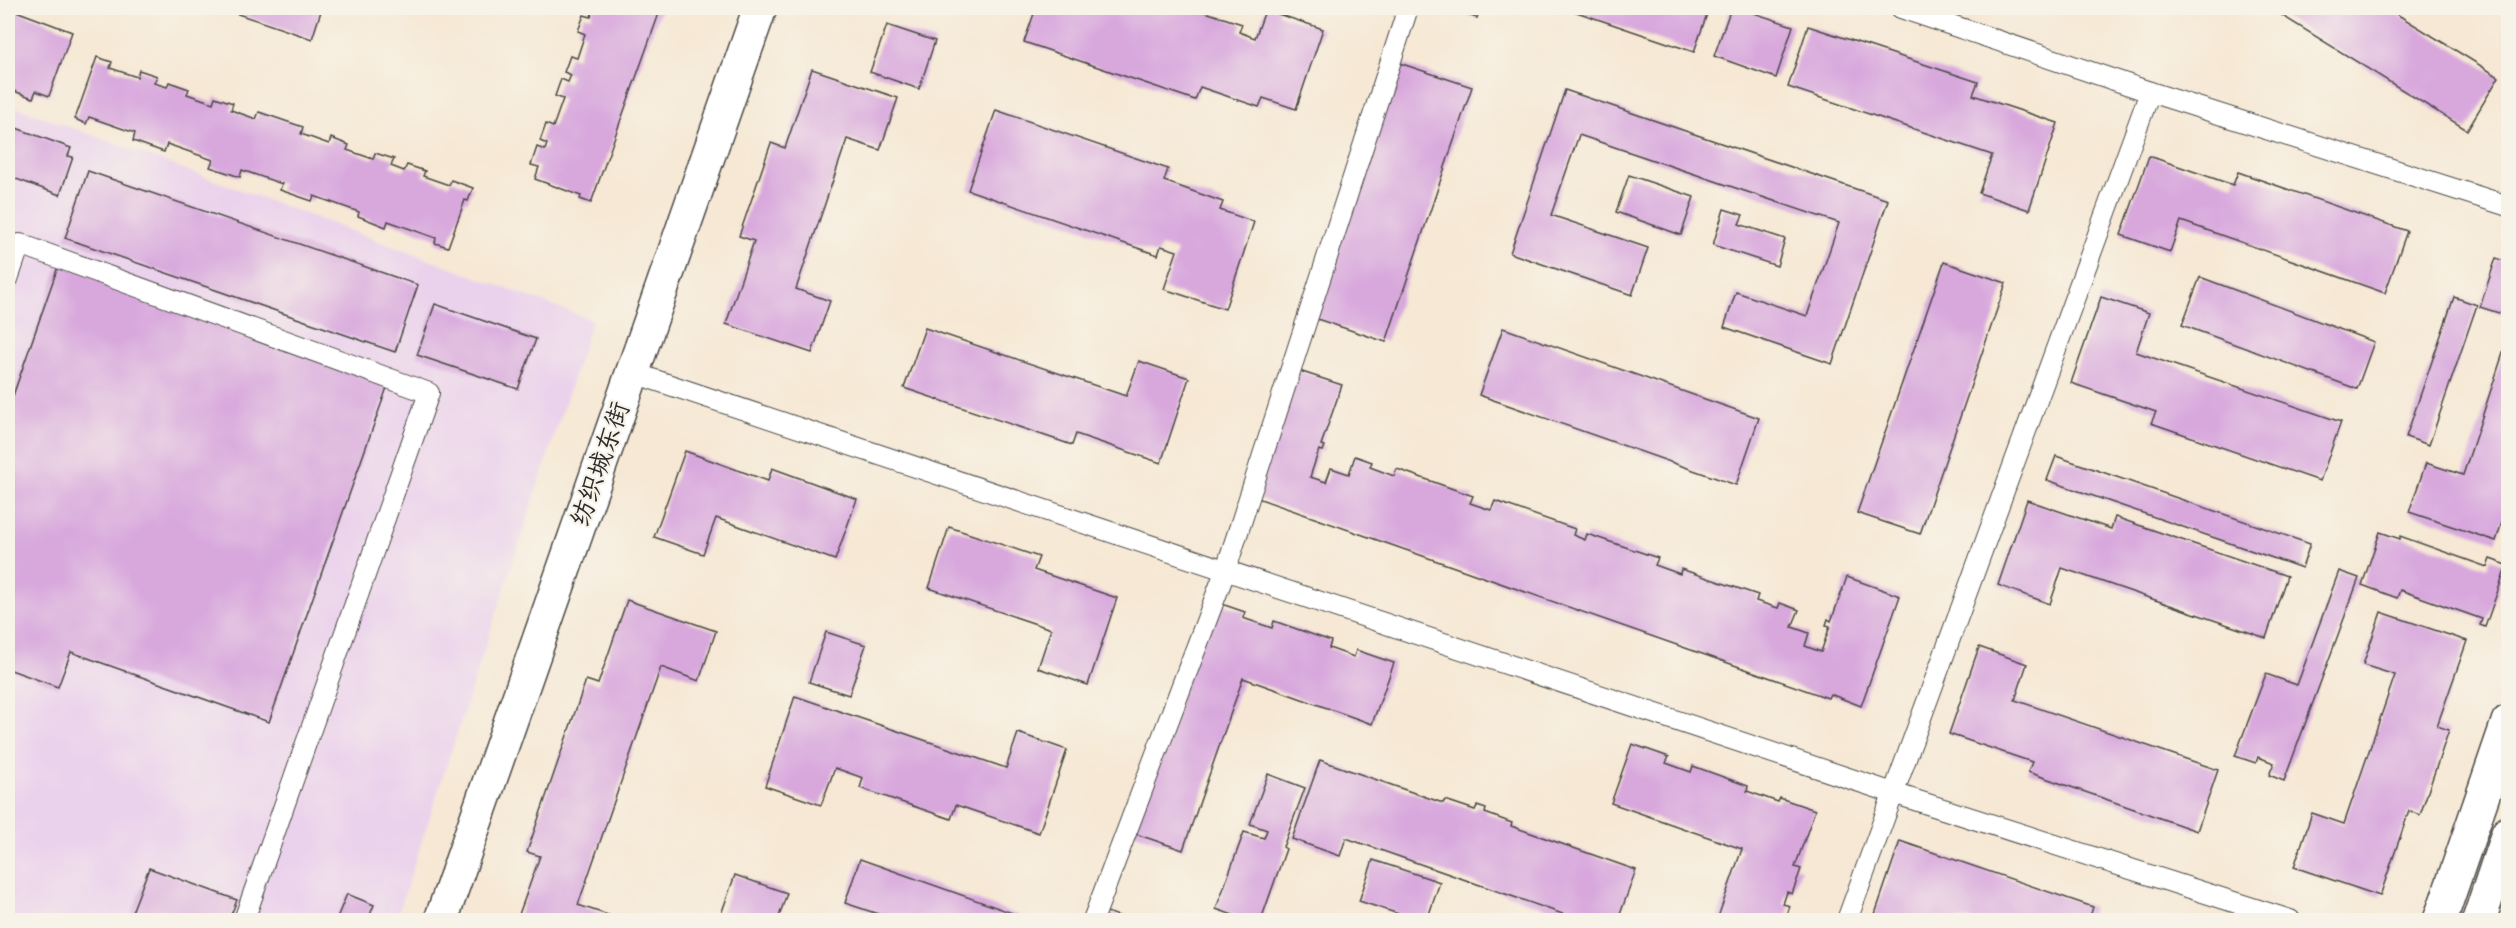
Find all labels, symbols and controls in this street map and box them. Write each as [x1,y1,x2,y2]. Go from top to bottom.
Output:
street label: 纺织城东街 [563,397,637,531]

